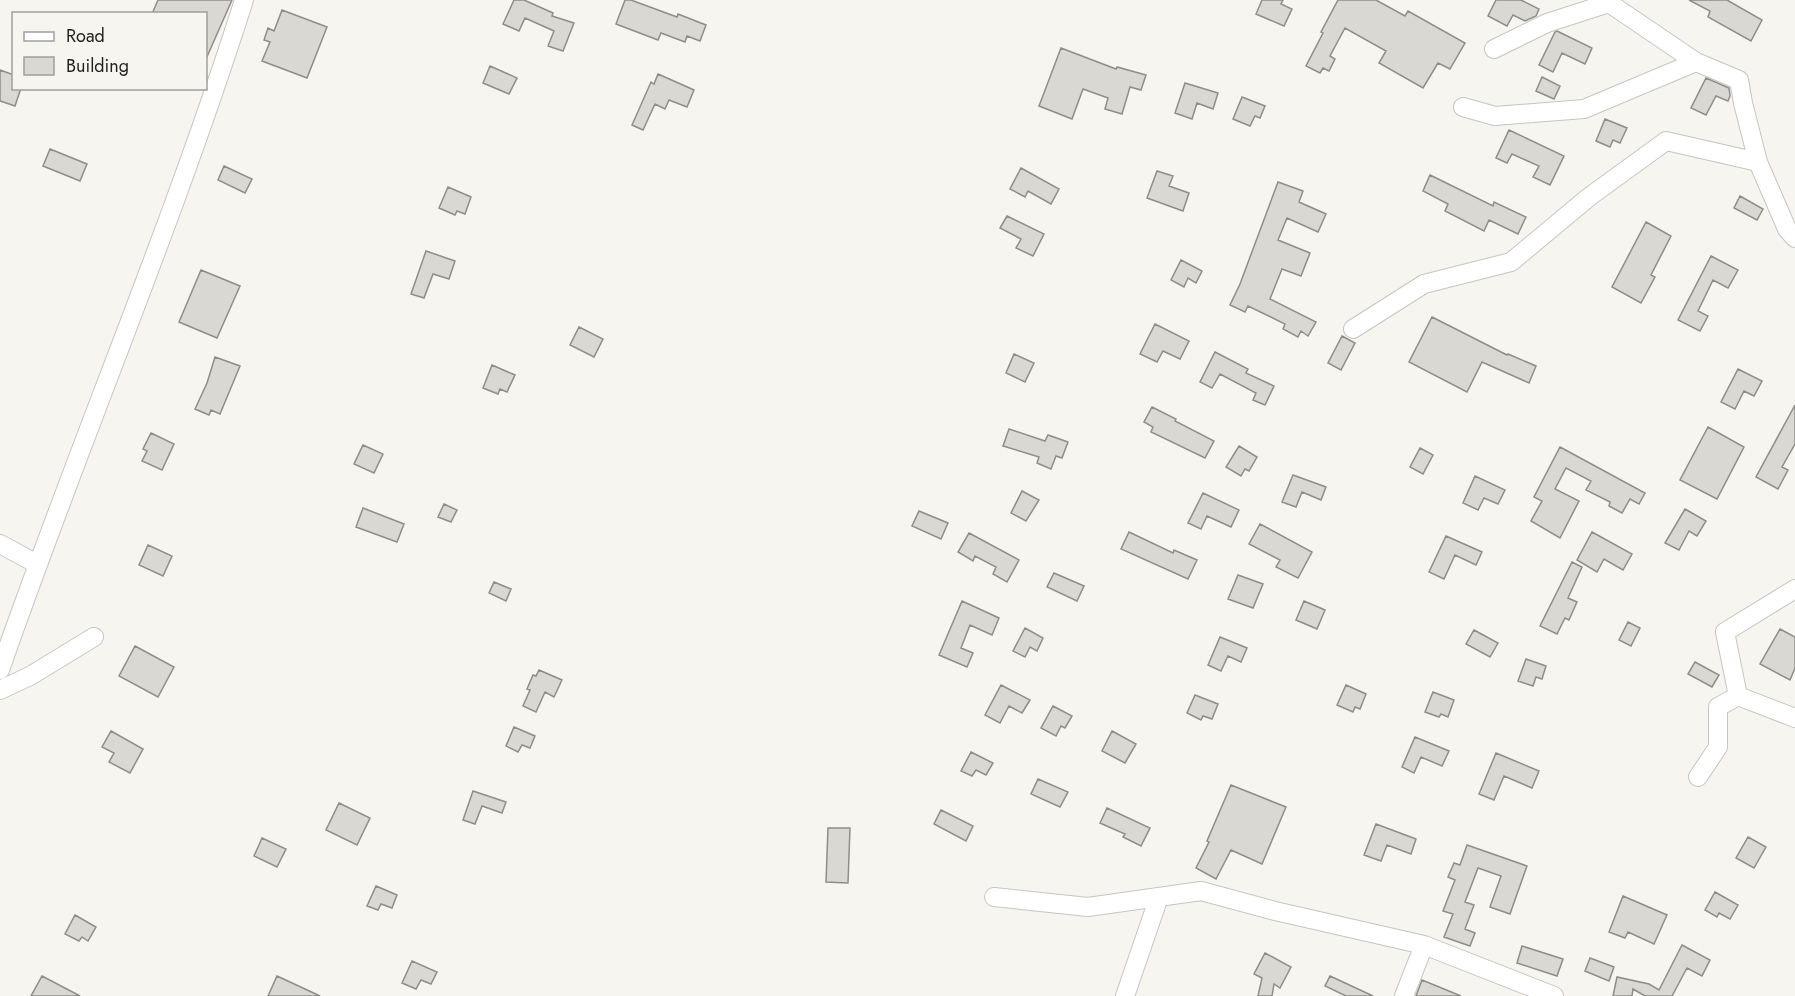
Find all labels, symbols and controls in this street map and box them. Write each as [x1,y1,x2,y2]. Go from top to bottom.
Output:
legend [12,12,207,90]
text: Road [66,23,105,49]
text: Building [66,53,129,79]

